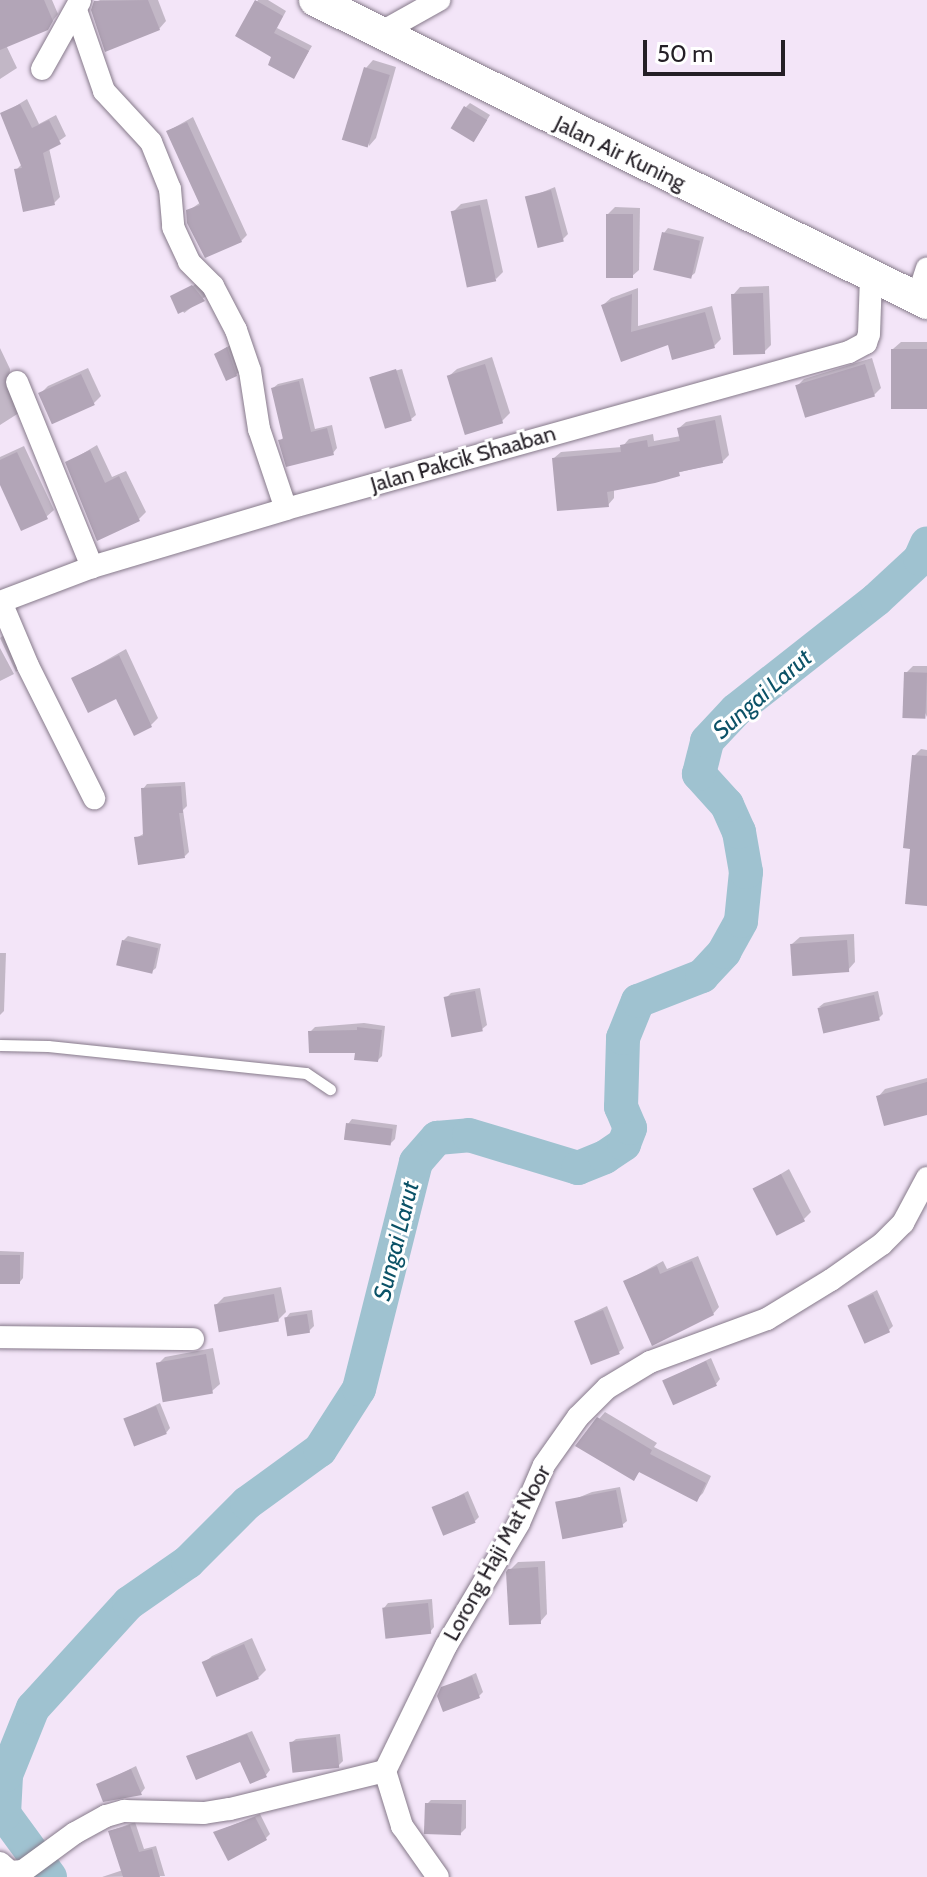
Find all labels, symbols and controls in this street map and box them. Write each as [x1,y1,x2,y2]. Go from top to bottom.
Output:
scale bar [647,24,789,74]
text: 50 m [657,39,713,68]
street label: Jalan Air Kuning [550,110,690,196]
street label: Jalan Pakcik Shaaban [367,420,559,498]
water label: Sungai Larut [707,643,817,745]
water label: Sungai Larut [367,1178,425,1304]
street label: Lorong Haji Mat Noor [438,1461,556,1645]

